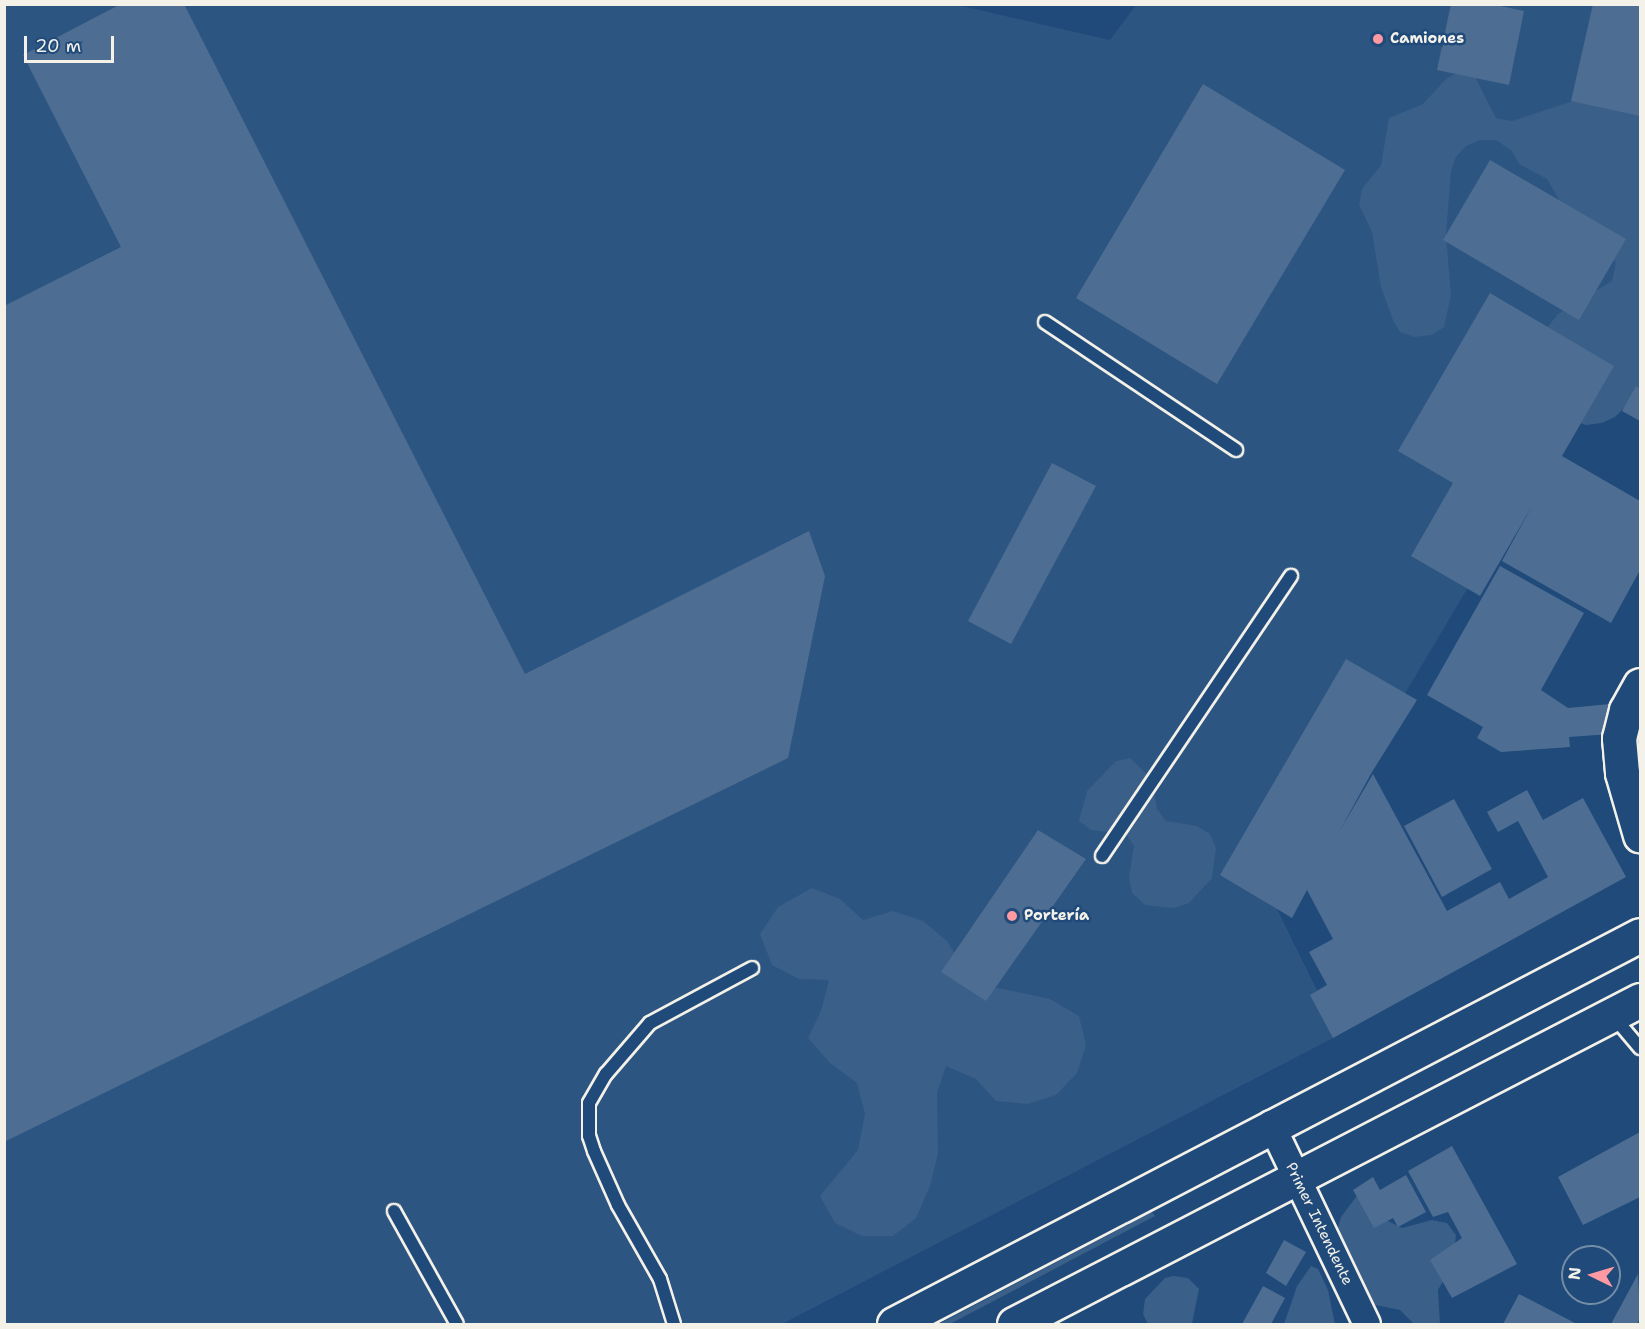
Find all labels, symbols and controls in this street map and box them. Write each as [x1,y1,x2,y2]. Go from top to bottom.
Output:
scale bar [27,24,117,62]
place label: Camiones [1390,30,1464,48]
marker: Camiones [1371,32,1385,46]
text: 20 m [35,34,81,58]
place label: Portería [1024,907,1089,925]
marker: Portería [1005,909,1019,923]
street label: Primer Intendente [1281,1160,1357,1288]
north arrow [1561,1245,1621,1305]
text: N [1564,1266,1586,1281]

